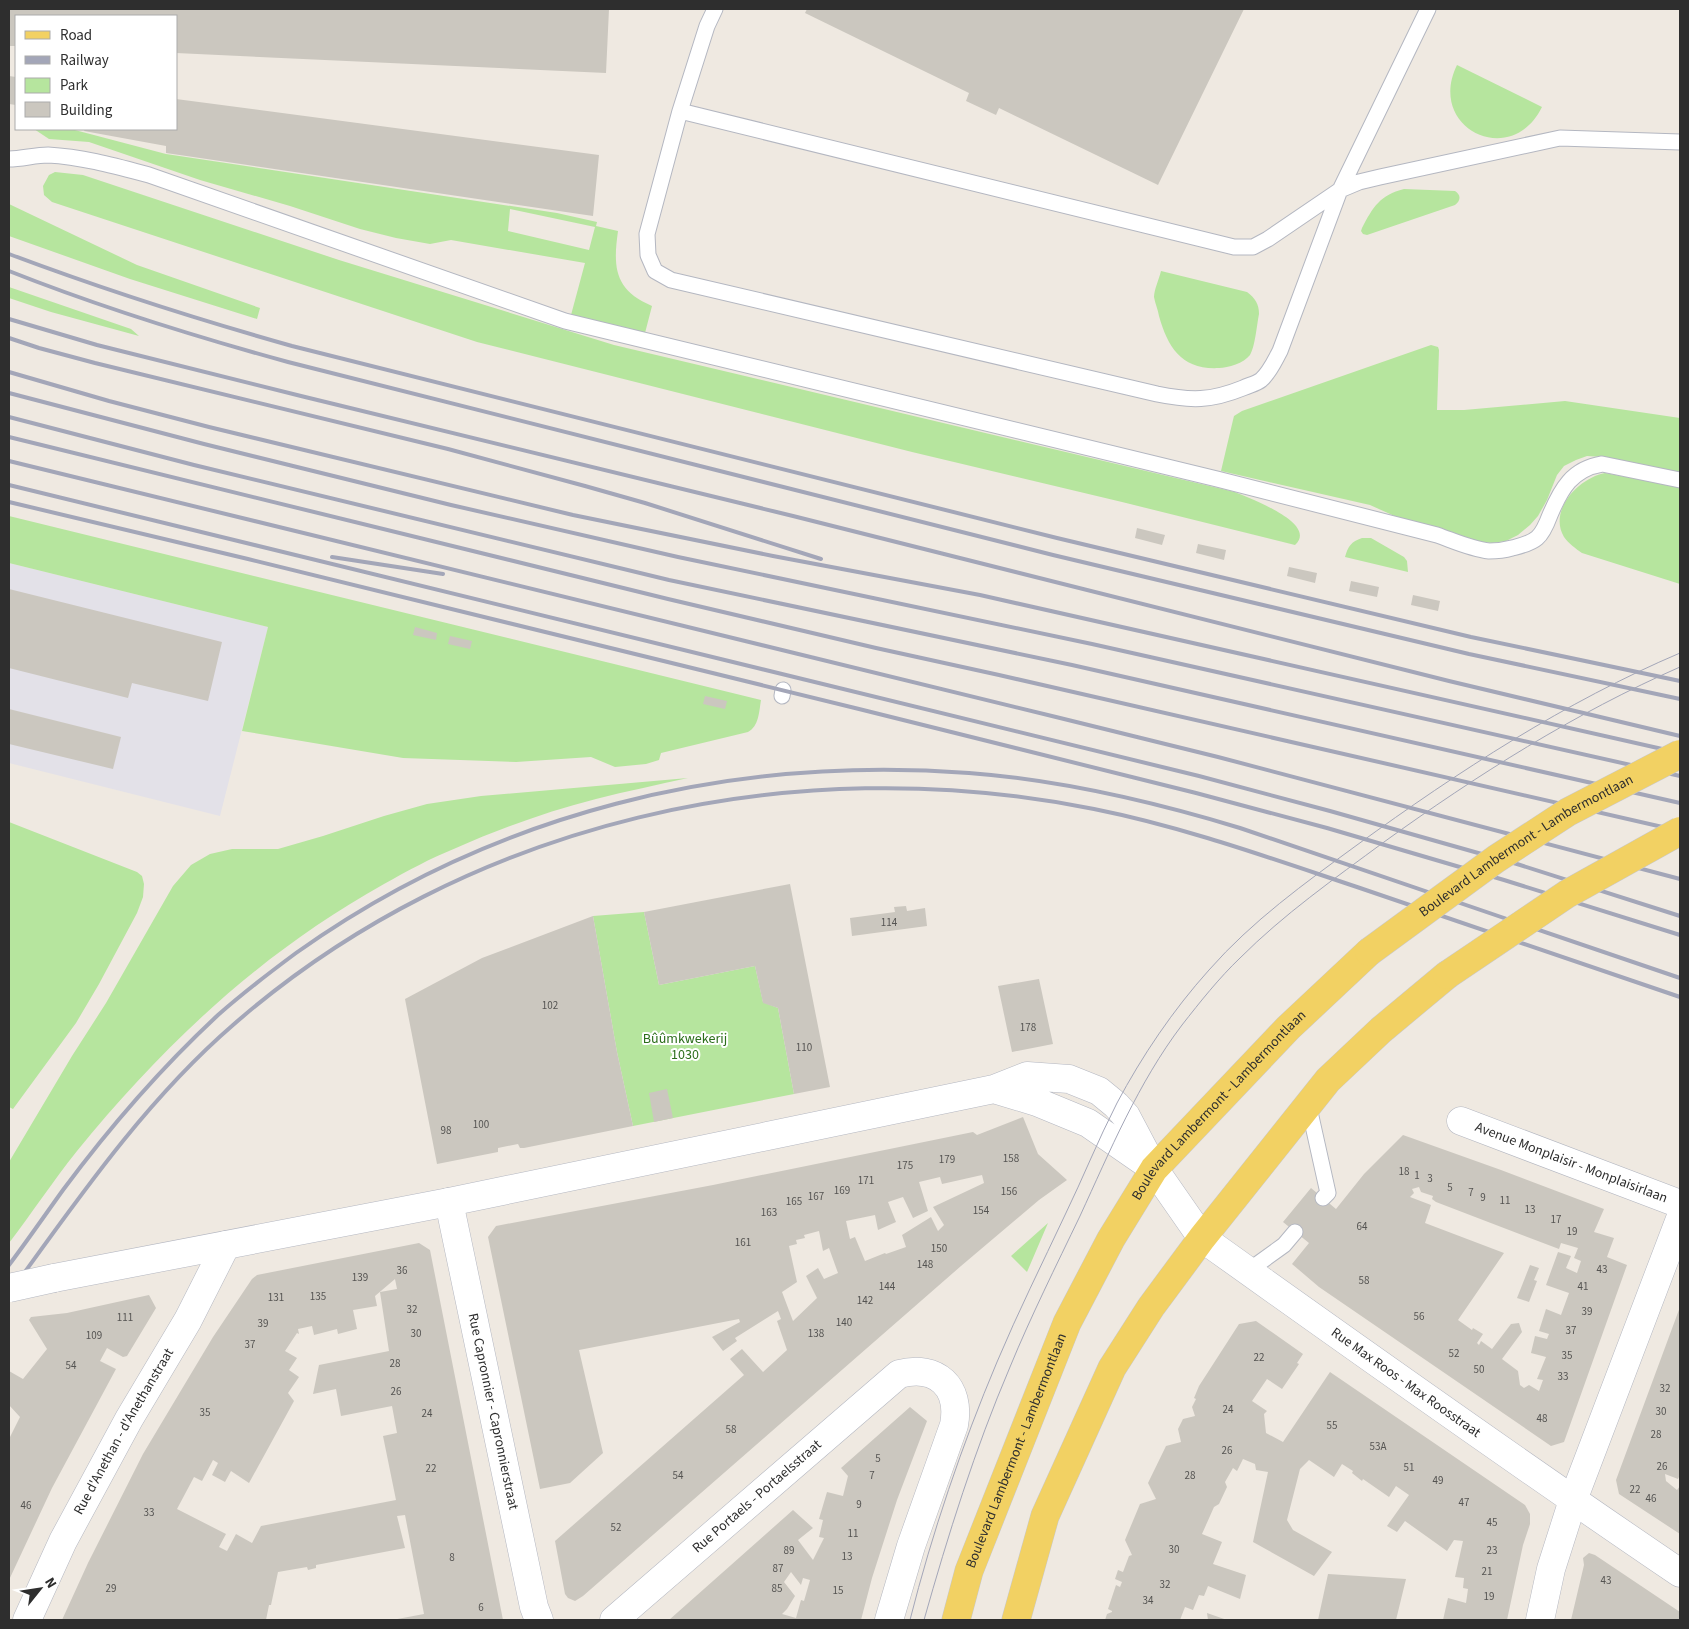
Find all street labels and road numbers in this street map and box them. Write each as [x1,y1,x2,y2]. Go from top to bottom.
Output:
street label: Boulevard Lambermont - Lambermontlaan [1415,770,1637,922]
street label: Boulevard Lambermont - Lambermontlaan [1127,1006,1311,1204]
street label: Avenue Monplaisir - Monplaisirlaan [1472,1117,1670,1208]
street label: Rue Capronnier - Capronnierstraat [463,1311,523,1512]
street label: Rue Max Roos - Max Roosstraat [1327,1323,1485,1443]
street label: Boulevard Lambermont - Lambermontlaan [961,1330,1072,1571]
street label: Rue d'Anethan - d'Anethanstraat [69,1344,179,1518]
street label: Rue Portaels - Portaelsstraat [688,1435,826,1558]

